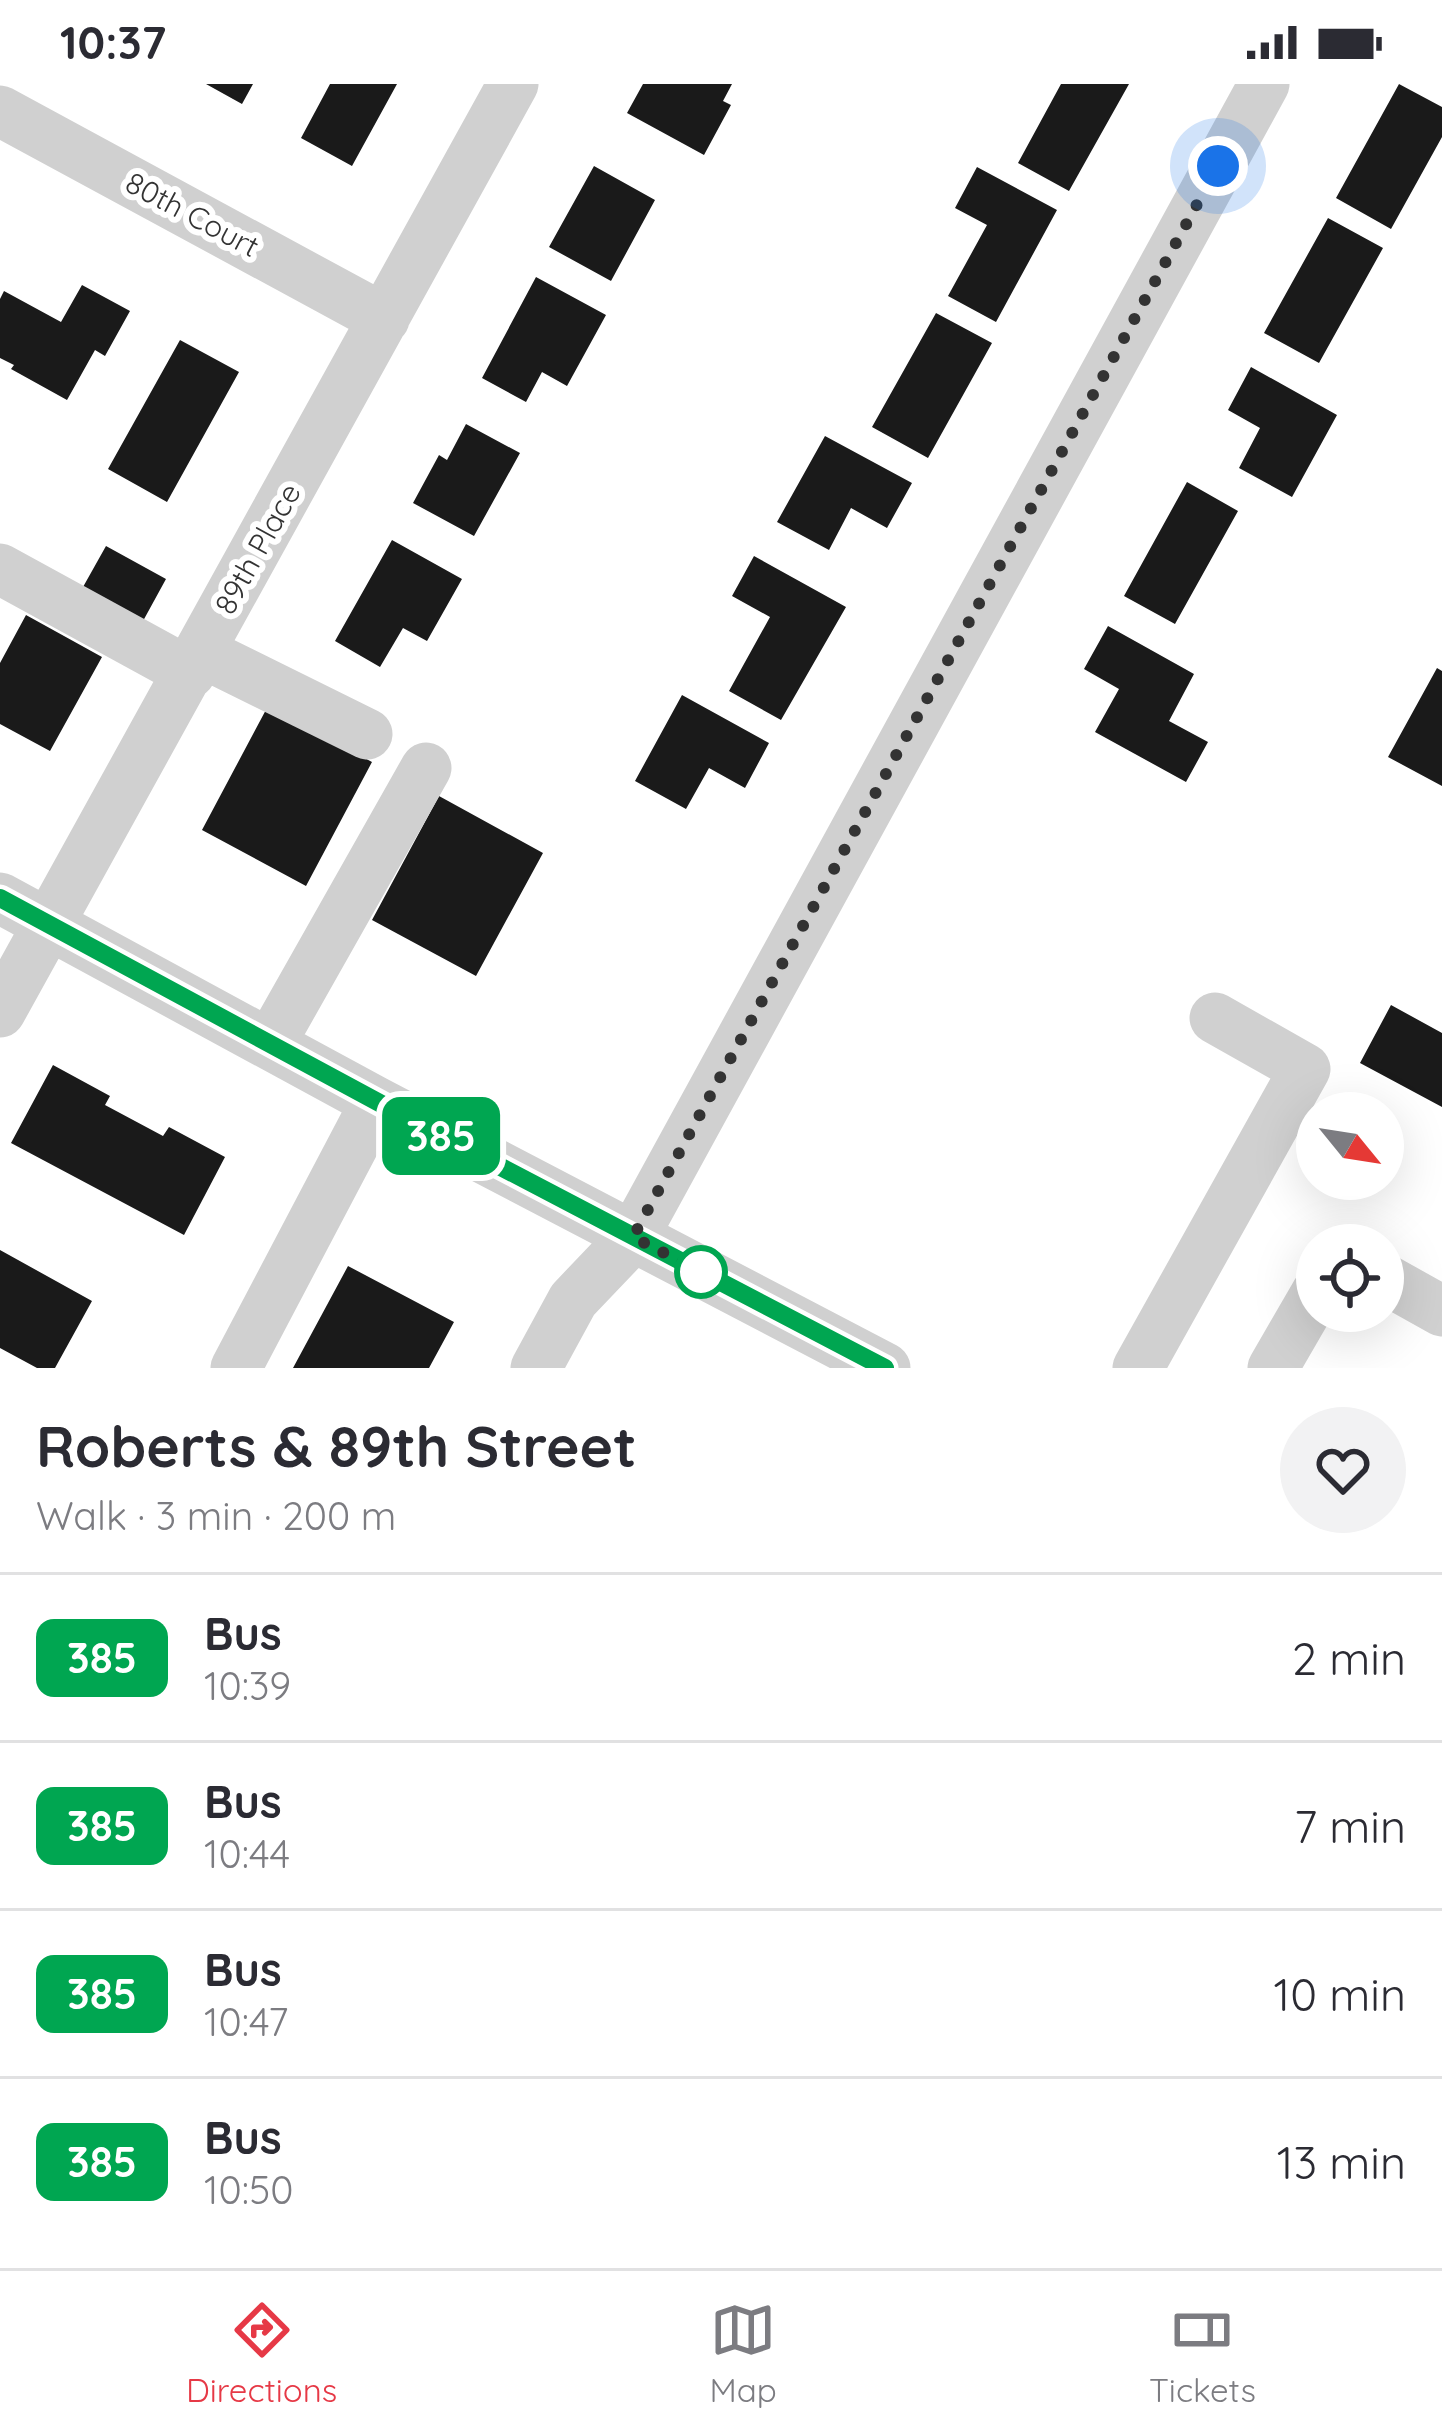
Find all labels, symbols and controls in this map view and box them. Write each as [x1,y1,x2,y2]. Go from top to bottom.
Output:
text: 10:37 [60,14,166,70]
your location [1188,136,1248,196]
street label: 80th Court [119,163,266,265]
street label: 89th Place [206,476,309,621]
north arrow [1296,1092,1404,1200]
map controls [1296,1092,1404,1332]
line badge: 385 [372,1097,510,1175]
text: 385 [406,1109,476,1162]
button: locate [1296,1224,1404,1332]
unlabelled marker [676,1247,726,1297]
button: heart [1280,1407,1406,1533]
text: Roberts & 89th Street [36,1410,637,1481]
text: Walk · 3 min · 200 m [36,1491,396,1540]
text: Bus [204,1605,282,1661]
text: 2 min [1292,1630,1406,1686]
text: 385 [67,1631,137,1684]
text: 10:39 [204,1661,291,1710]
text: Bus [204,1773,282,1829]
text: 7 min [1294,1798,1406,1854]
text: 385 [67,1799,137,1852]
text: 10:44 [204,1829,290,1878]
text: Bus [204,1941,282,1997]
text: 10 min [1274,1966,1406,2022]
text: 385 [67,1967,137,2020]
text: 10:47 [204,1997,288,2046]
text: Bus [204,2109,282,2165]
text: 13 min [1277,2134,1406,2190]
text: 385 [67,2135,137,2188]
text: 10:50 [204,2165,293,2214]
tab: Directions [186,2297,337,2410]
tab: Map [709,2297,777,2410]
tab: Tickets [1149,2297,1256,2410]

